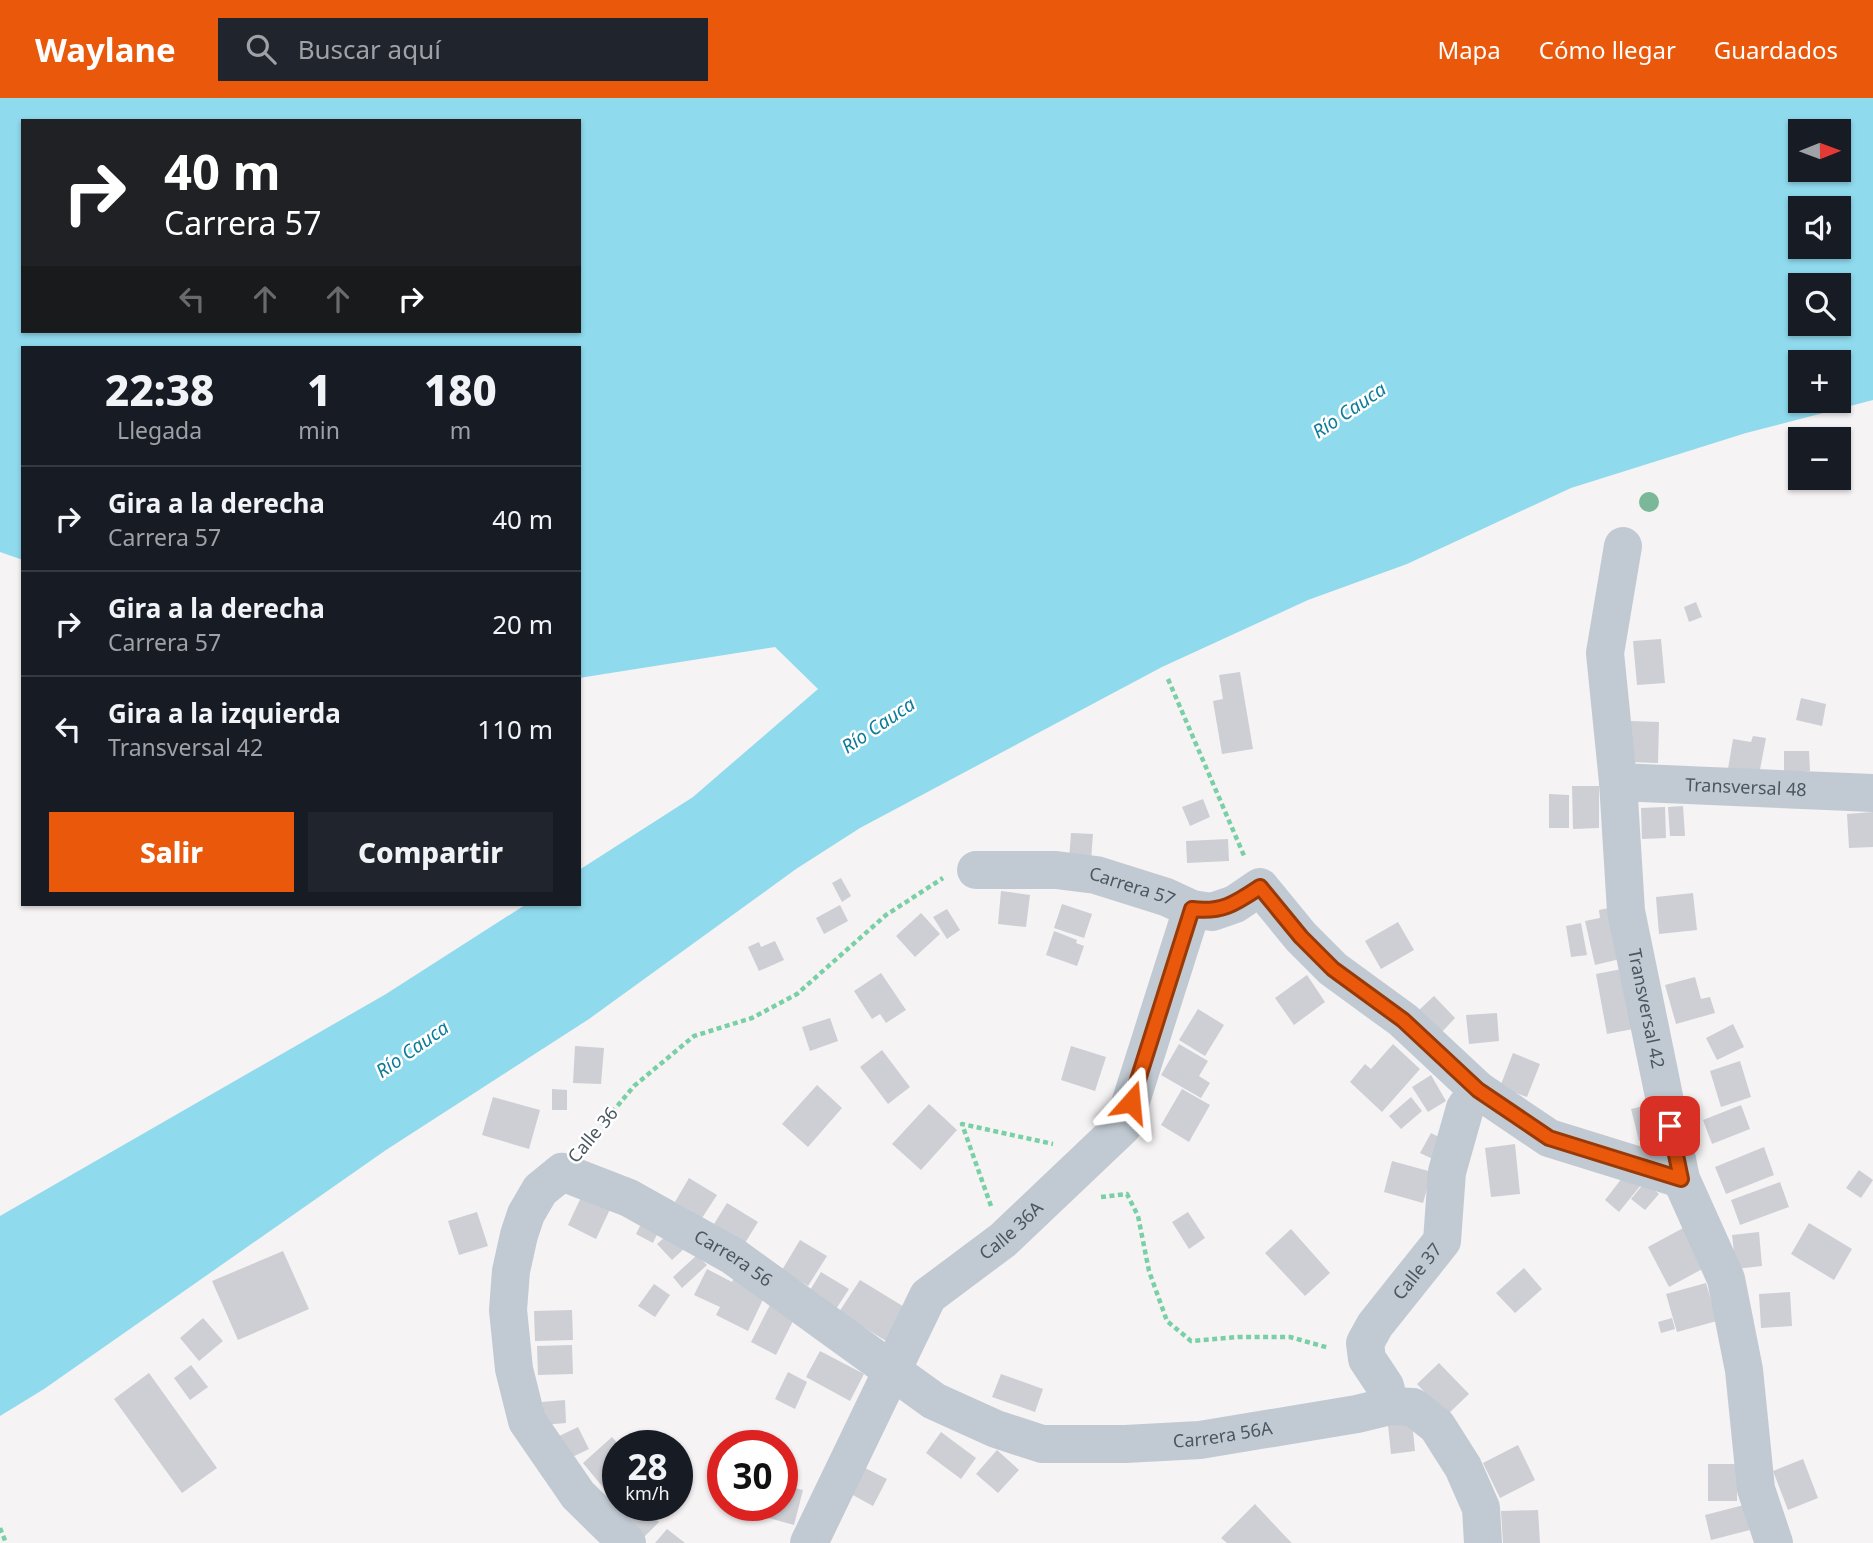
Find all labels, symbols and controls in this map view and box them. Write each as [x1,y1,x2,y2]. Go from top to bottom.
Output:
search box [218,18,708,81]
text: Waylane [35,27,176,72]
icon: search [242,30,280,68]
text: Buscar aquí [298,31,441,67]
text: Mapa [1437,33,1501,66]
text: Cómo llegar [1539,33,1676,66]
text: Guardados [1714,33,1838,66]
north arrow [1788,119,1852,182]
map controls [1788,119,1851,490]
text: 40 m [164,138,281,204]
icon: right [49,147,140,238]
button: sound [1788,196,1851,259]
text: Carrera 57 [164,201,321,244]
button: search [1788,273,1851,336]
icon: left [173,280,211,318]
icon: ahead [246,280,284,318]
icon: ahead [319,280,357,318]
icon: right [392,280,430,318]
button: + [1788,350,1851,413]
text: 22:38 [105,361,214,418]
text: 1 [307,361,331,418]
text: 180 [424,361,497,418]
water label: Río Cauca [1307,376,1391,444]
text: Llegada [117,414,202,446]
text: min [298,414,340,446]
text: m [450,414,471,446]
button: − [1788,427,1851,490]
text: Gira a la derecha [108,485,325,521]
icon: right [49,500,87,538]
text: 40 m [492,501,553,537]
text: Carrera 57 [108,521,221,553]
text: Gira a la derecha [108,590,325,626]
icon: right [49,605,87,643]
text: 20 m [492,606,553,642]
text: Carrera 57 [108,626,221,658]
water label: Río Cauca [836,691,920,759]
text: Gira a la izquierda [108,695,341,731]
icon: left [49,710,87,748]
text: 110 m [477,711,553,747]
text: Transversal 42 [108,731,263,763]
street label: Transversal 48 [1685,772,1807,801]
button: Salir [49,812,294,892]
button: Compartir [308,812,553,892]
street label: Carrera 57 [1088,861,1179,911]
street label: Transversal 42 [1623,946,1671,1070]
water label: Río Cauca [370,1014,454,1084]
position arrow [1094,1065,1168,1139]
pin [1640,1096,1700,1156]
street label: Calle 36 [562,1101,623,1167]
icon: arrive [1651,1107,1689,1145]
street label: Calle 36A [974,1195,1048,1265]
street label: Carrera 56 [690,1224,778,1292]
street label: Calle 37 [1387,1238,1447,1304]
street label: Carrera 56A [1172,1415,1274,1452]
speed limit sign: 30 [707,1430,798,1521]
text: 28 [627,1443,668,1490]
text: km/h [625,1481,670,1505]

